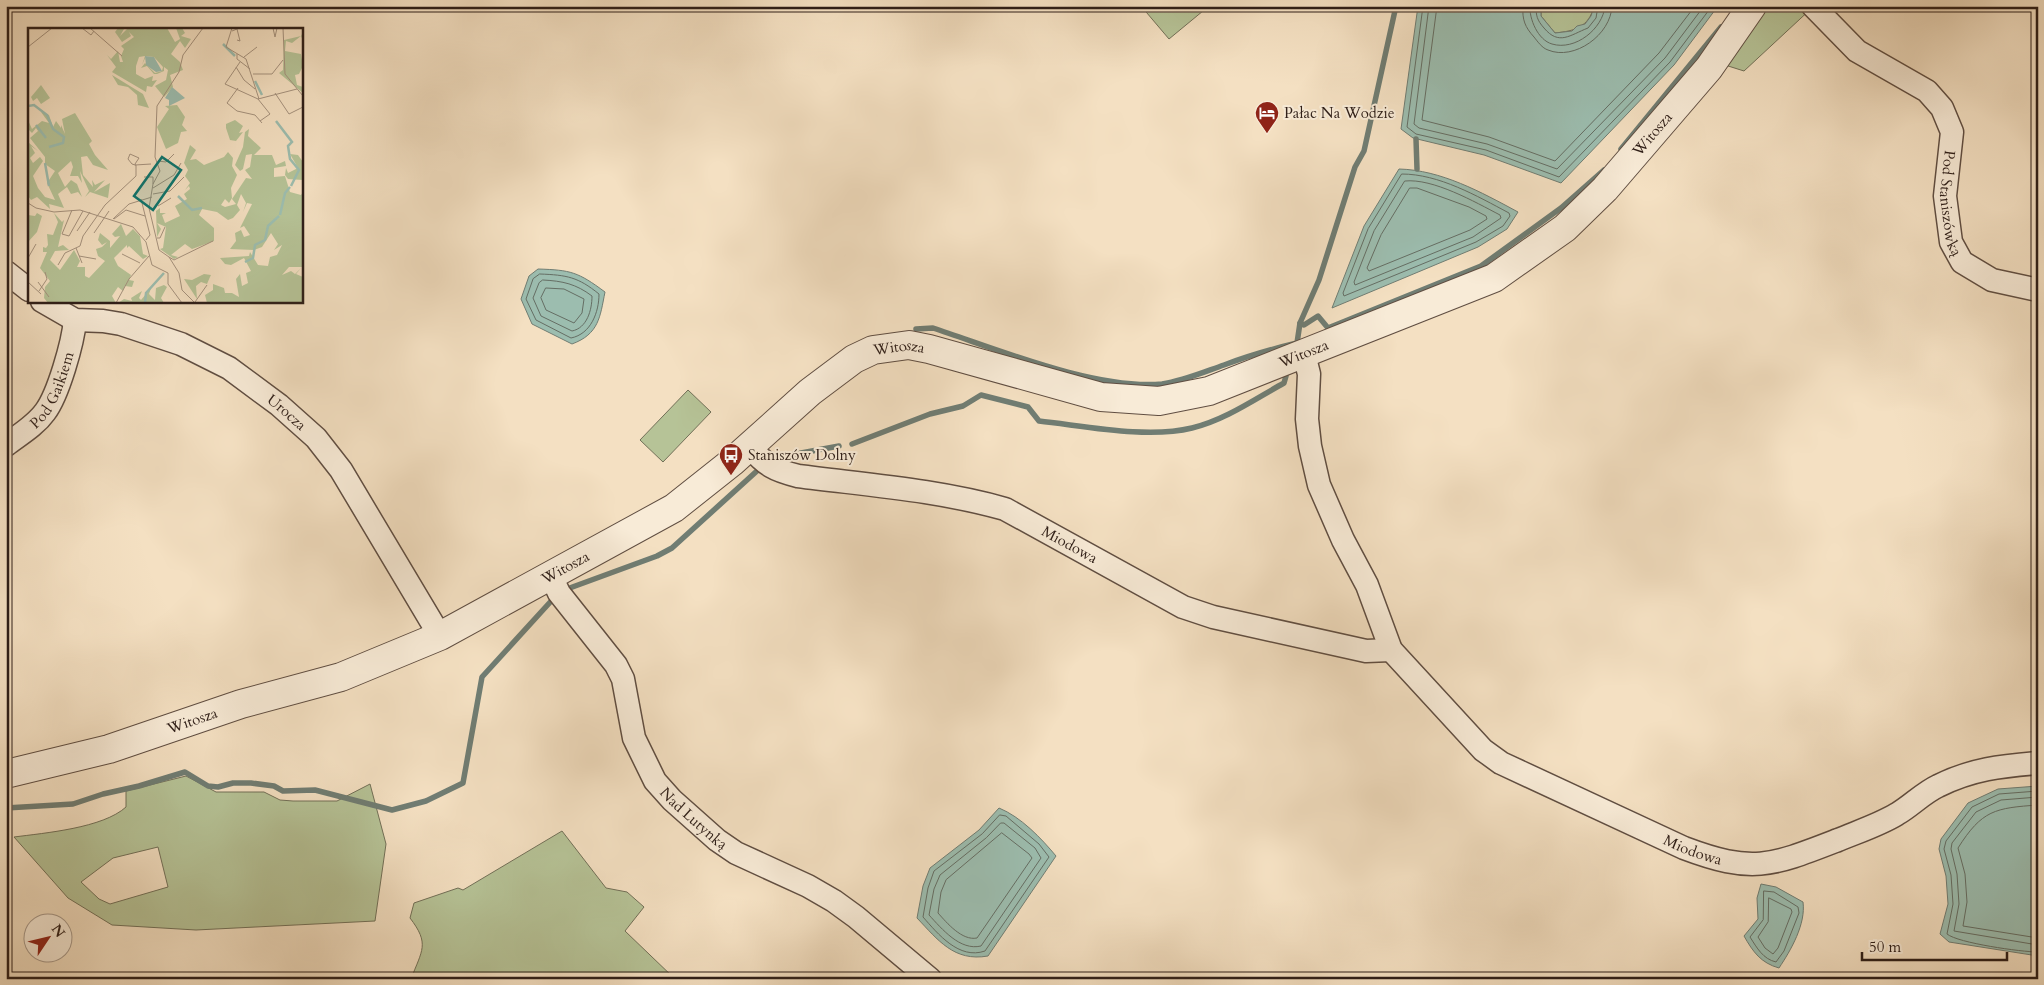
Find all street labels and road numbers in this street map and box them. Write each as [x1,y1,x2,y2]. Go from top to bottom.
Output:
street label: Witosza [1627,107,1677,161]
street label: Pod Staniszówką [1935,149,1967,260]
street label: Witosza [1275,334,1332,373]
street label: Witosza [871,335,927,360]
street label: Pod Gaikiem [25,349,78,433]
street label: Urocza [263,390,311,435]
street label: Miodowa [1038,521,1102,568]
street label: Witosza [537,546,593,589]
street label: Witosza [164,703,221,739]
street label: Nad Lutynką [655,783,732,854]
street label: Miodowa [1660,830,1725,870]

